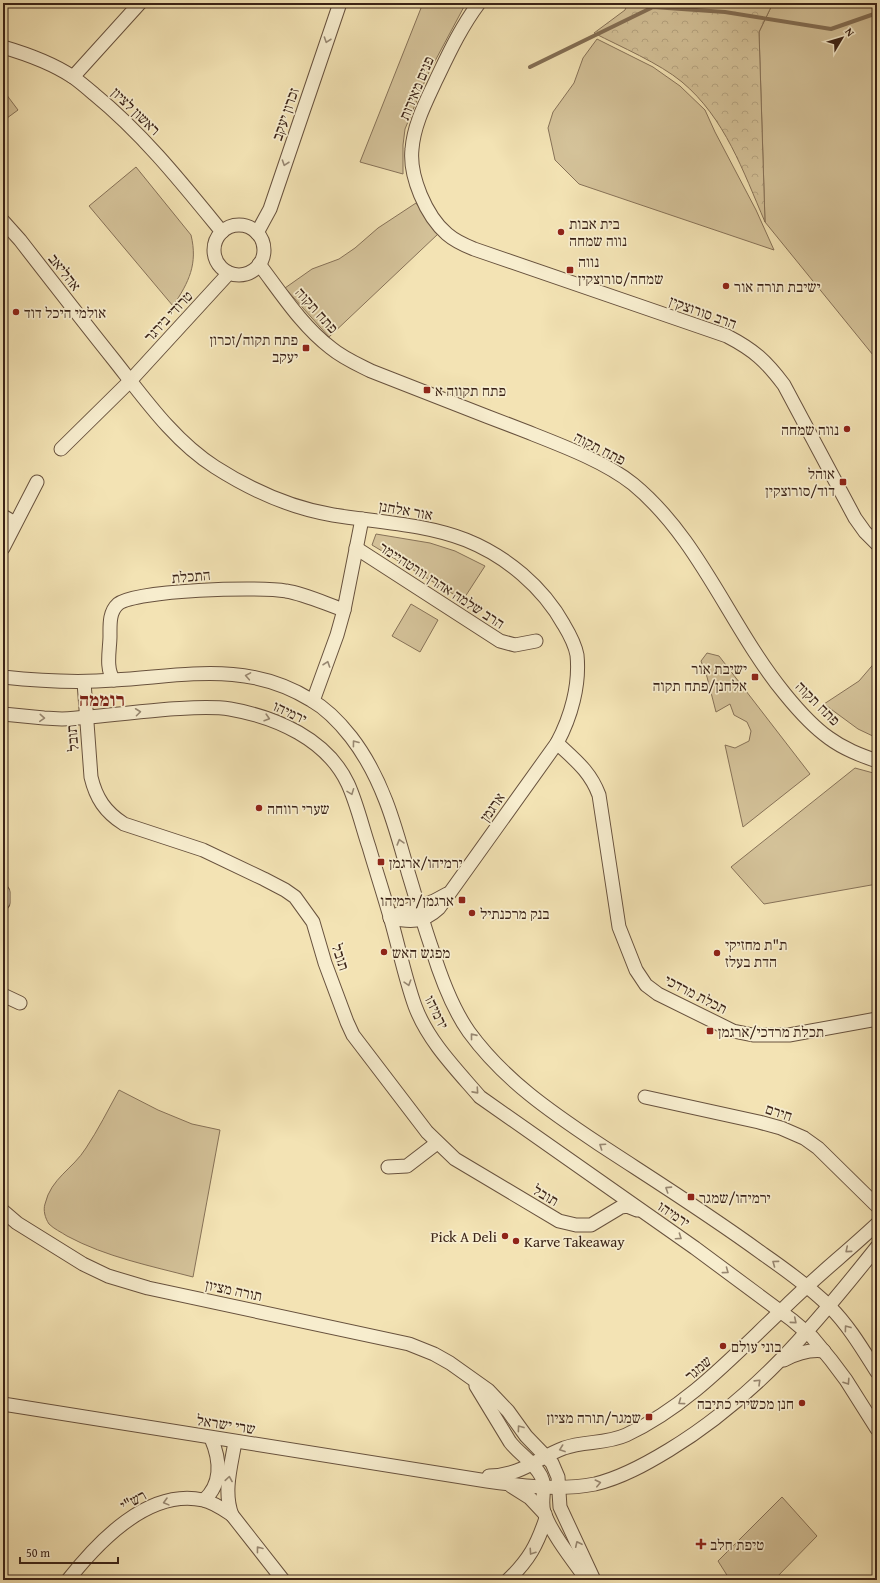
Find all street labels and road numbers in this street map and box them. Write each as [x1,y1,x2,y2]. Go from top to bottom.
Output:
street label: פנים מאירות [393,53,439,123]
street label: ראשון לציון [107,82,165,140]
street label: זכרון יעקב [266,84,304,143]
street label: אהליאב [44,249,86,295]
street label: פתח תקוה [291,282,343,338]
street label: טרודי בירגר [139,286,197,346]
street label: הרב סורוצקין [666,290,740,334]
street label: פתח תקוה [570,426,630,470]
street label: אור אלחנן [377,495,435,525]
street label: הרב שלמה אהרן וורטהיימר [375,536,509,634]
street label: התכלת [171,564,211,588]
street label: פתח תקוה [791,676,845,730]
street label: ירמיהו [270,695,310,729]
street label: תובל [60,724,84,752]
street label: ארגמן [474,788,510,826]
street label: תובל [327,941,355,973]
street label: תכלת מרדכי [661,969,731,1019]
street label: ירמיהו [420,992,454,1032]
street label: חירם [763,1098,795,1126]
street label: תובל [529,1179,563,1211]
street label: ירמיהו [654,1195,694,1233]
street label: תורה מציון [204,1274,264,1306]
street label: שמגר [680,1350,716,1386]
street label: שרי ישראל [195,1409,257,1439]
street label: רש"י [116,1484,150,1516]

